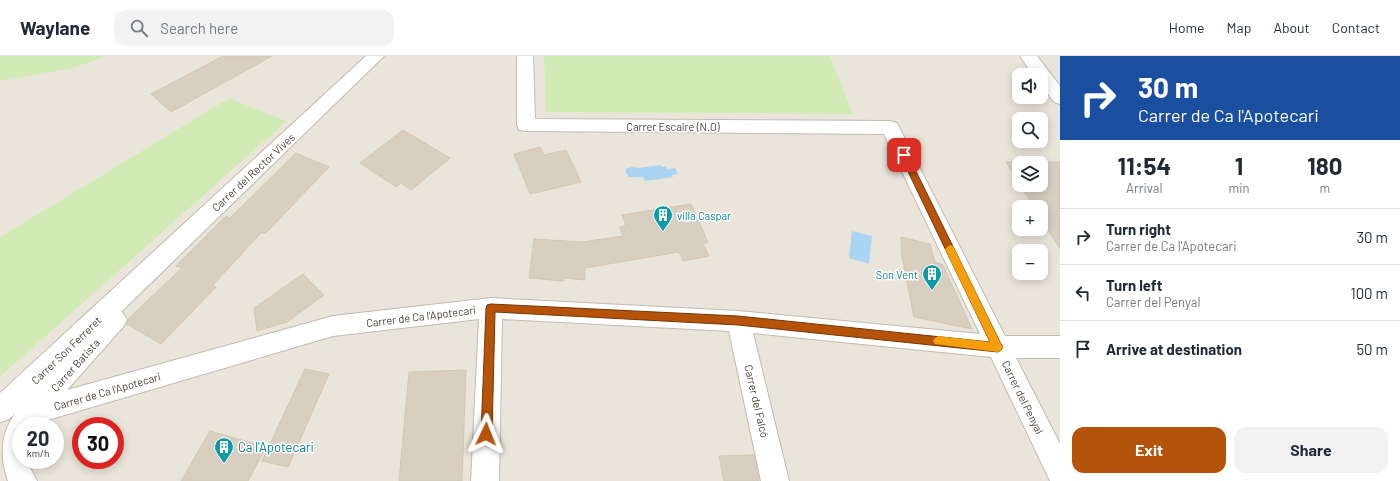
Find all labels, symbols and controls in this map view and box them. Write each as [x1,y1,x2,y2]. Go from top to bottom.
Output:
search box [114,10,394,46]
text: Waylane [20,16,90,39]
icon: search [128,17,150,39]
text: Search here [160,19,238,37]
text: Home [1169,19,1205,36]
text: Map [1227,19,1251,36]
text: About [1273,19,1310,36]
text: Contact [1332,19,1380,36]
map controls [1012,68,1048,280]
button: sound [1012,68,1048,104]
text: 30 m [1138,70,1198,104]
icon: right [1072,72,1124,124]
text: Carrer de Ca l'Apotecari [1138,104,1319,126]
button: search [1012,112,1048,148]
street label: Carrer Escaire (N.O) [626,120,720,133]
street label: Carrer del Rector Vives [209,130,297,214]
pin [887,138,921,172]
icon: arrive [893,144,915,166]
text: 11:54 [1118,151,1171,180]
text: 1 [1235,151,1243,180]
text: 180 [1307,151,1342,180]
button: layers [1012,156,1048,192]
text: Arrival [1126,180,1162,196]
text: min [1229,180,1250,196]
text: m [1319,180,1330,196]
button: + [1012,200,1048,236]
building icon: villa Caspar [652,204,674,232]
place label: villa Caspar [677,209,731,222]
text: Turn right [1106,220,1171,238]
icon: right [1072,226,1094,248]
text: 30 m [1356,228,1388,246]
text: Carrer de Ca l'Apotecari [1106,238,1237,254]
button: − [1012,244,1048,280]
building icon: Son Vent [921,263,943,291]
place label: Son Vent [876,268,918,281]
text: Turn left [1106,276,1162,294]
icon: left [1072,282,1094,304]
text: 100 m [1350,284,1388,302]
text: Carrer del Penyal [1106,294,1200,310]
street label: Carrer de Ca l'Apotecari [365,303,477,329]
street label: Carrer Son Ferreret [28,313,104,387]
street label: Carrer Batista [48,336,102,394]
icon: arrive [1072,338,1094,360]
text: Arrive at destination [1106,340,1242,358]
text: 50 m [1356,340,1388,358]
street label: Carrer del Penyal [1000,358,1046,436]
street label: Carrer del Falcó [742,363,772,439]
street label: Carrer de Ca l'Apotecari [52,369,162,412]
position arrow [465,413,507,455]
speed limit sign: 30 [72,417,124,469]
text: 20 [27,426,49,450]
button: Exit [1072,427,1226,473]
button: Share [1234,427,1388,473]
building icon: Ca l'Apotecari [213,436,235,464]
place label: Ca l'Apotecari [238,439,314,455]
text: km/h [27,447,49,459]

